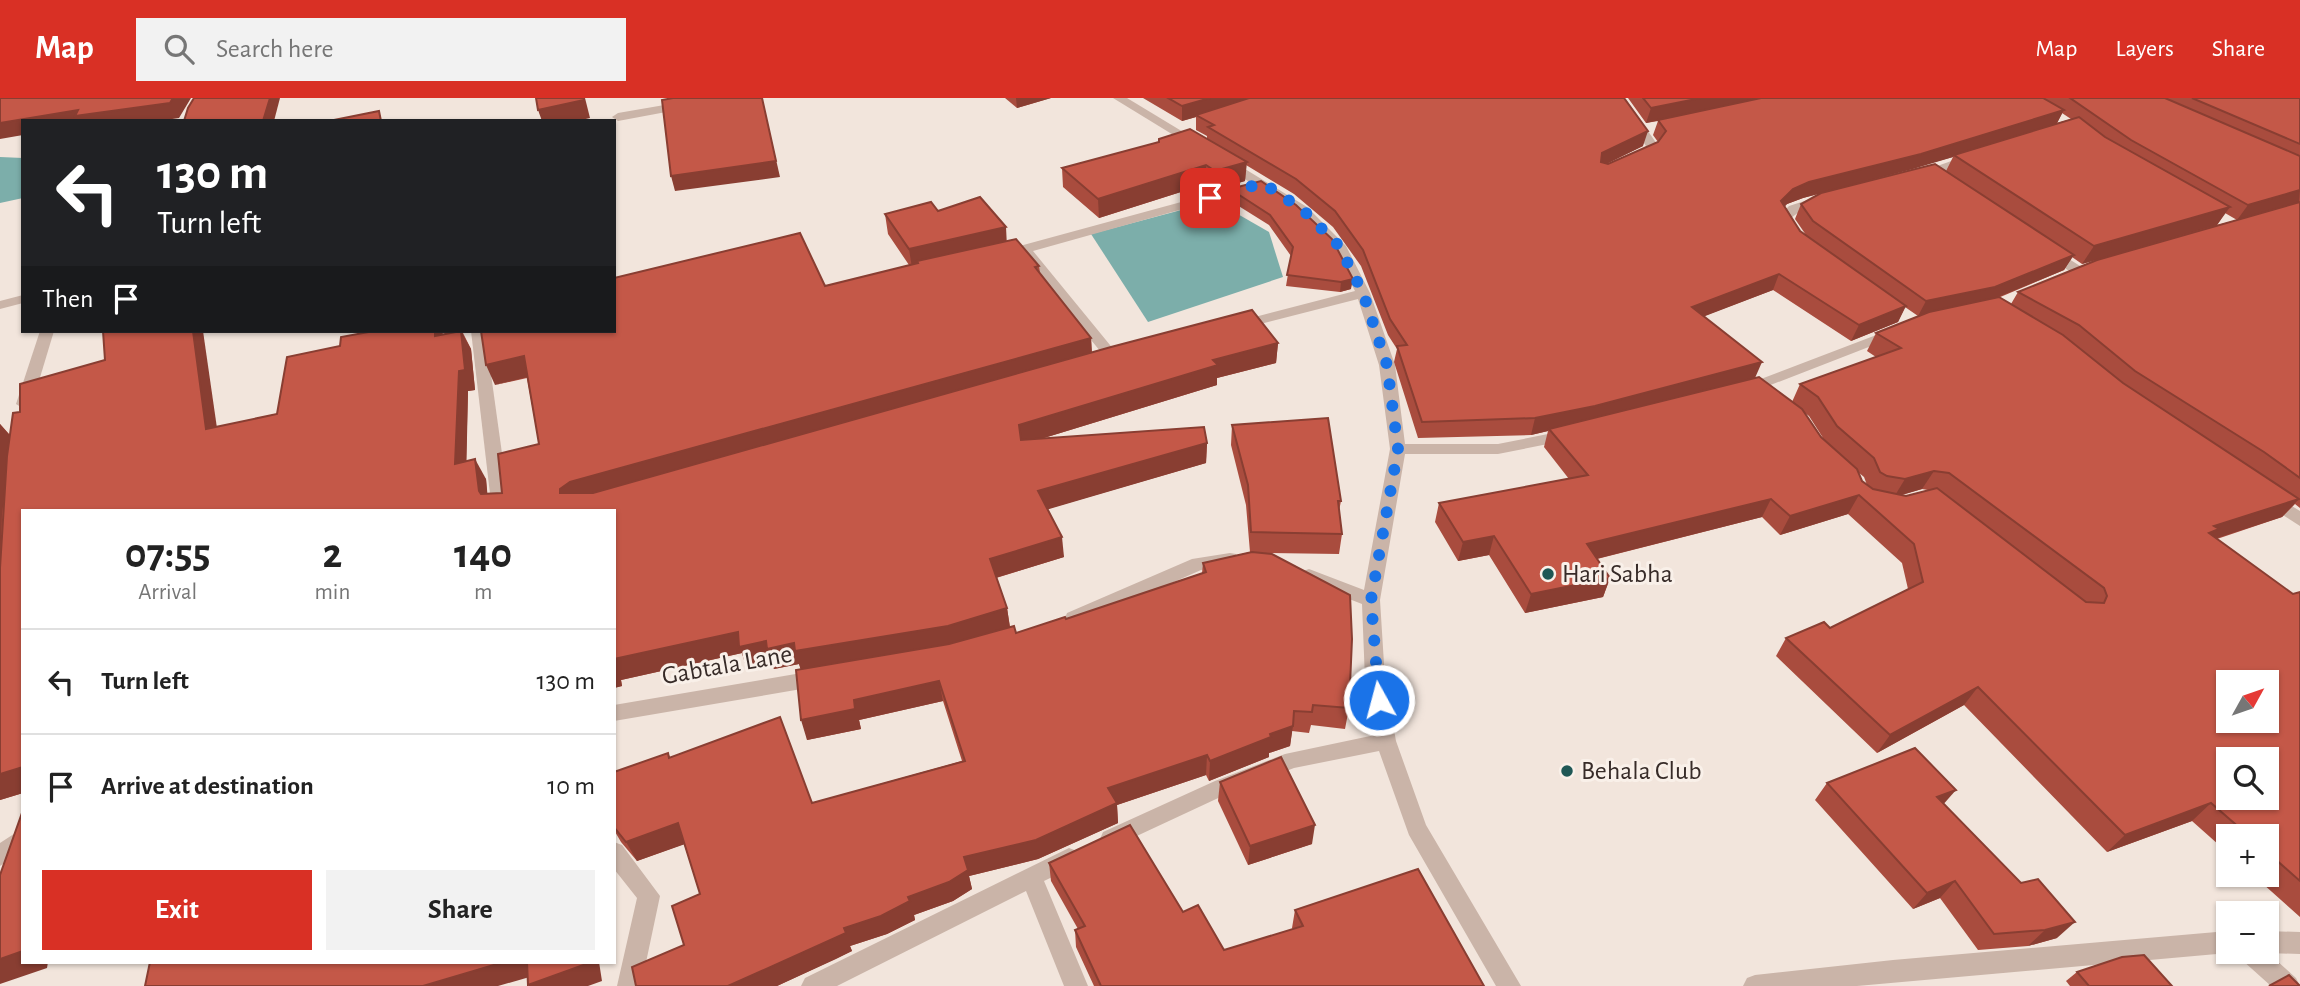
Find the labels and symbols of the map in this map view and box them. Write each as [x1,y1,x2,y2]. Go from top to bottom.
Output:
pin [1180,168,1240,228]
place label: Hari Sabha [1562,561,1673,587]
marker: Hari Sabha [1540,566,1556,582]
street label: Gabtala Lane [660,641,794,689]
position arrow [1342,663,1416,737]
north arrow [2216,670,2278,733]
place label: Behala Club [1581,758,1702,784]
marker: Behala Club [1559,763,1575,779]

